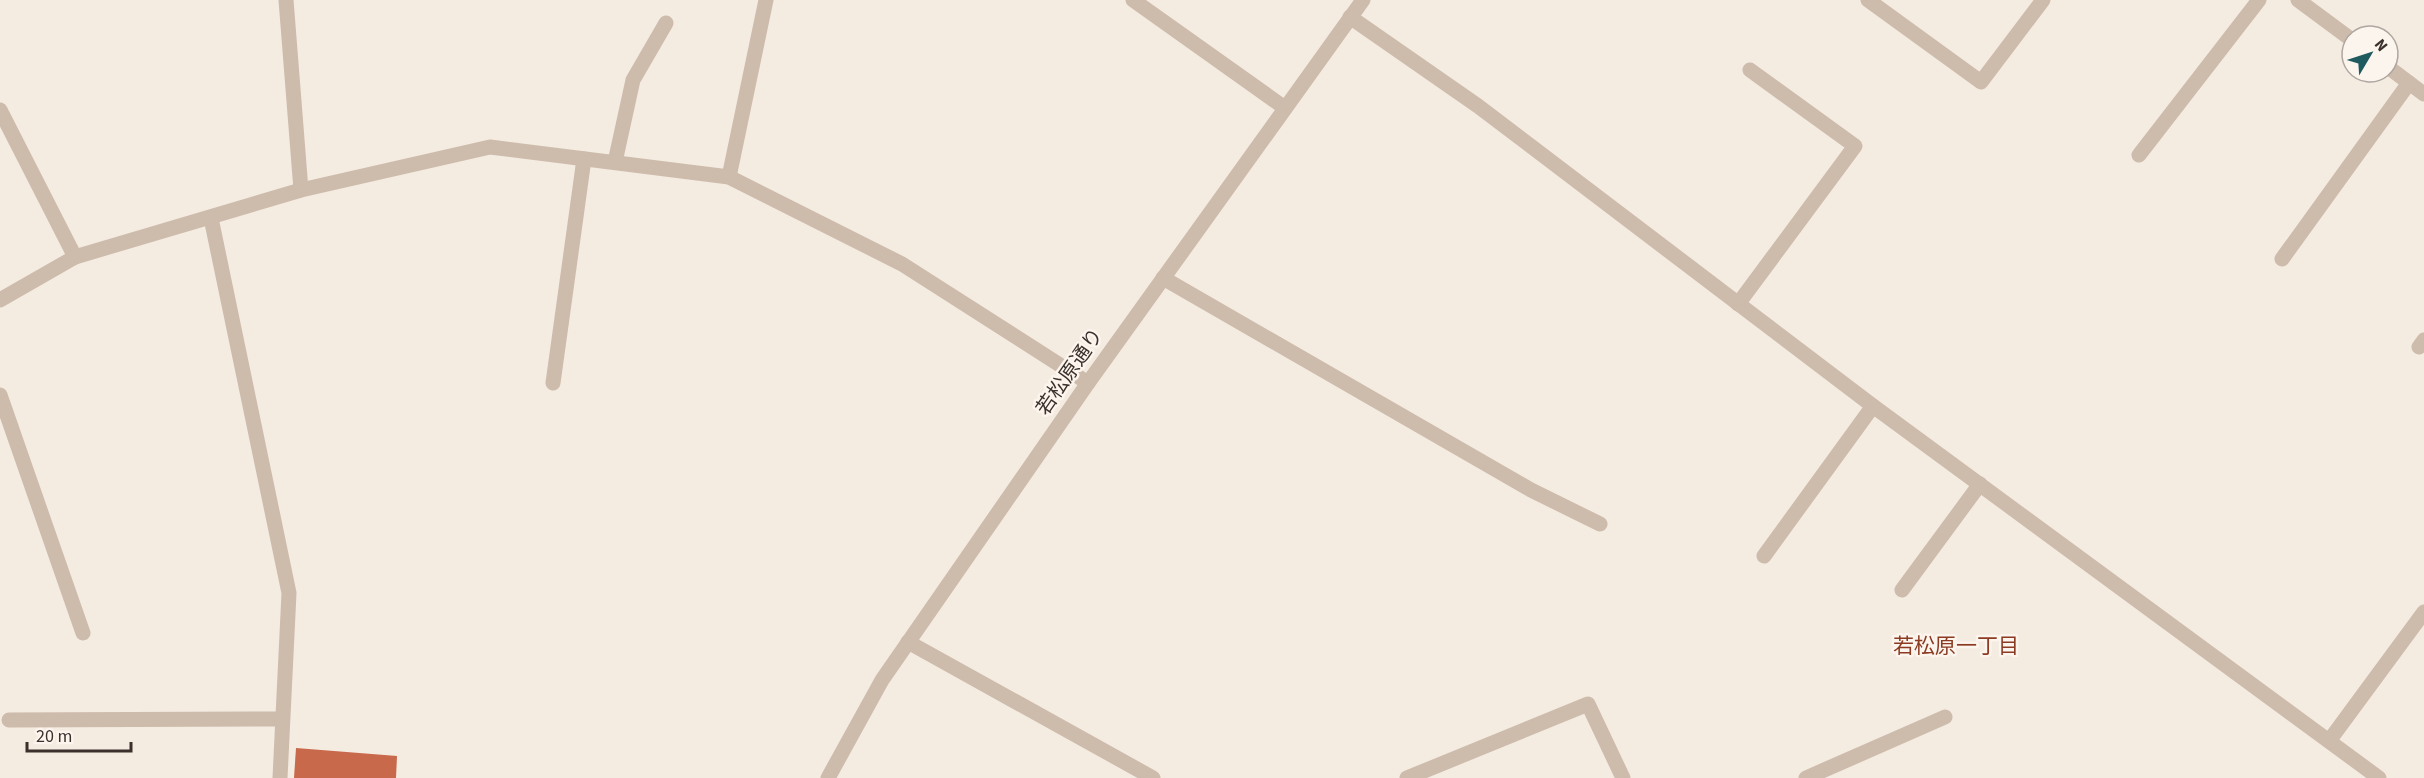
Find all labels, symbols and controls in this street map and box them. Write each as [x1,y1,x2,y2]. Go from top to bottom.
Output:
north arrow [2340,24,2400,84]
text: N [2369,34,2393,56]
street label: 若松原通り [1030,323,1110,421]
district label: 若松原一丁目 [1893,631,2019,661]
scale bar [27,715,130,753]
text: 20 m [36,724,72,749]

